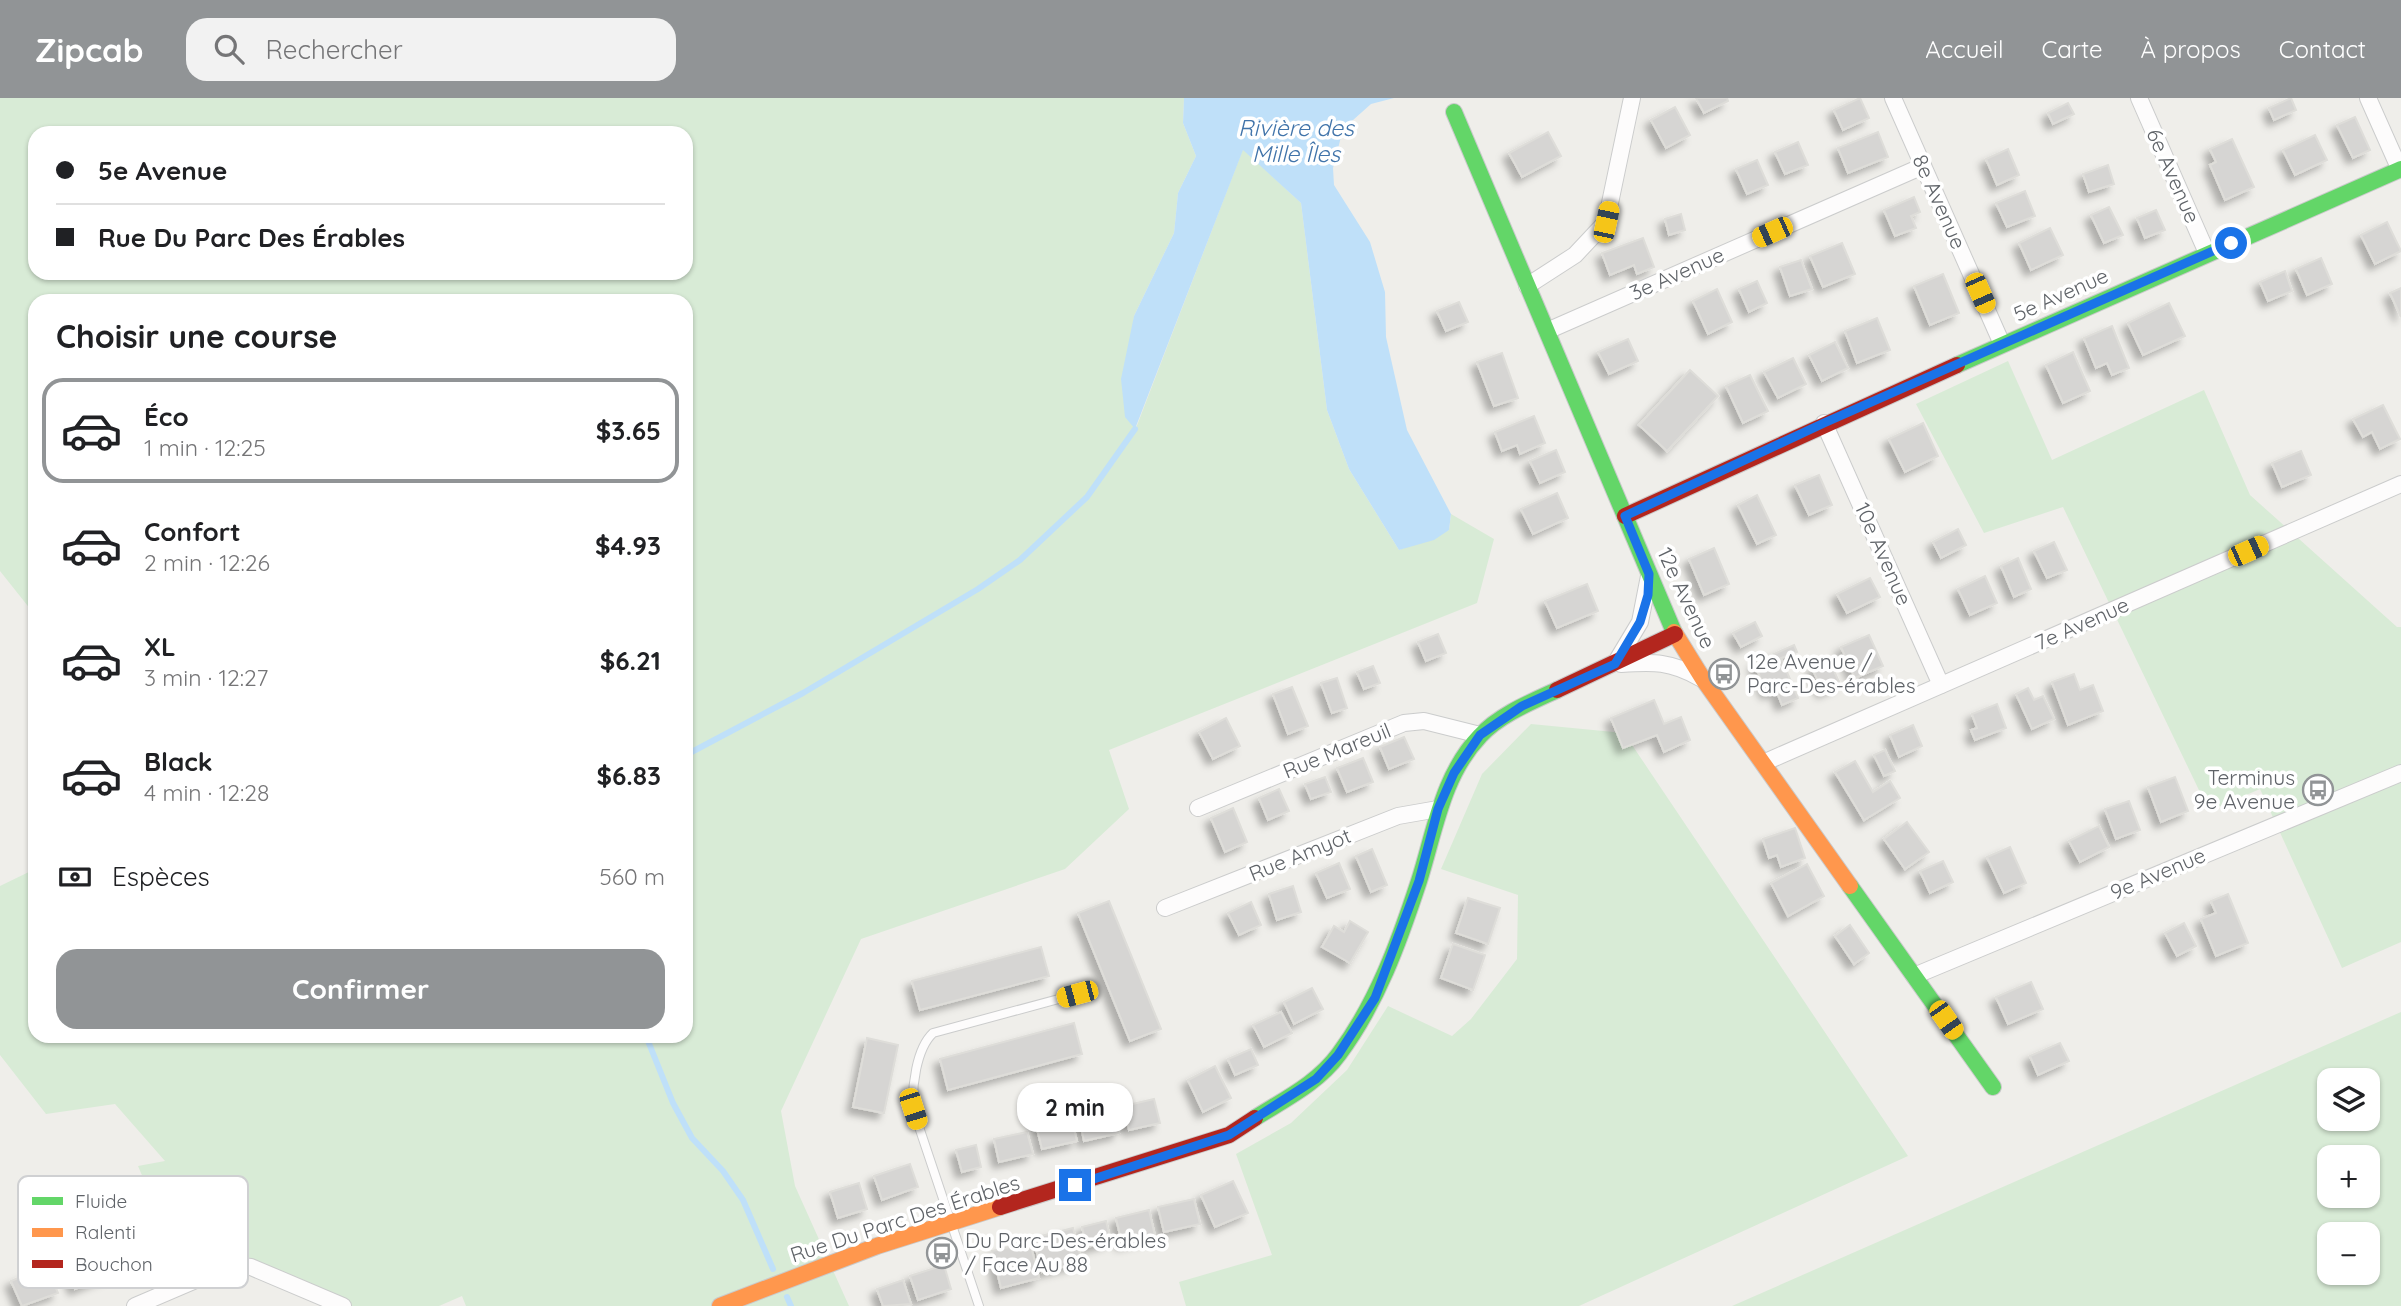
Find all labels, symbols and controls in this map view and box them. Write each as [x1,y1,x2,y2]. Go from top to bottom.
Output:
search box [186,18,676,81]
text: Zipcab [35,29,144,70]
icon: search [210,30,248,68]
text: Rechercher [266,33,403,66]
text: Accueil [1925,34,2004,64]
text: Carte [2042,34,2103,64]
text: À propos [2141,34,2241,64]
text: Contact [2279,34,2366,64]
water label: Rivière des Mille Îles [1238,113,1356,168]
street label: 6e Avenue [2142,124,2206,227]
street label: 8e Avenue [1908,150,1972,253]
text: 5e Avenue [98,154,227,187]
car [1592,199,1621,245]
car [1749,214,1796,250]
text: Rue Du Parc Des Érables [98,221,405,254]
route start [2215,227,2247,259]
street label: 3e Avenue [1625,241,1728,305]
street label: 5e Avenue [2009,262,2112,326]
car [1962,270,1999,316]
text: Choisir une course [56,316,337,356]
icon: car [60,399,123,462]
text: Éco [144,400,189,433]
text: $3.65 [596,414,661,447]
text: 1 min · 12:25 [144,433,266,462]
street label: 10e Avenue [1850,498,1918,609]
icon: car [60,514,123,577]
text: Confort [144,515,241,548]
text: $4.93 [595,529,661,562]
car [2225,533,2272,569]
street label: 12e Avenue [1652,543,1722,652]
text: 2 min · 12:26 [144,548,270,577]
street label: 7e Avenue [2031,591,2133,655]
icon: car [60,629,123,692]
text: XL [144,630,176,663]
text: $6.21 [600,644,661,677]
place label: 12e Avenue / Parc-Des-érables [1747,648,1915,698]
bus stop icon: 12e Avenue / Parc-Des-érables [1707,657,1741,691]
text: 3 min · 12:27 [144,663,268,692]
street label: Rue Mareuil [1279,717,1394,784]
icon: car [60,744,123,807]
text: Black [144,745,213,778]
text: $6.83 [596,759,661,792]
place label: Terminus 9e Avenue [2194,764,2295,814]
bus stop icon: Terminus 9e Avenue [2301,773,2335,807]
text: 4 min · 12:28 [144,778,269,807]
street label: Rue Amyot [1245,822,1354,886]
street label: 9e Avenue [2106,841,2209,905]
icon: cash [56,858,94,896]
text: Espèces [112,860,210,893]
text: 560 m [599,862,665,891]
button: Confirmer [56,949,665,1029]
car [1054,978,1101,1010]
car [1926,997,1967,1043]
map controls [2317,1068,2380,1285]
button: layers [2317,1068,2380,1131]
callout: 2 min [1017,1084,1133,1132]
car [897,1086,930,1132]
text: 2 min [1045,1093,1105,1122]
button: + [2317,1145,2380,1208]
street label: Rue Du Parc Des Érables [787,1169,1023,1267]
route end [1059,1169,1091,1201]
legend [18,1176,248,1288]
text: Fluide [75,1189,127,1213]
text: Ralenti [75,1220,136,1244]
button: − [2317,1222,2380,1285]
place label: Du Parc-Des-érables / Face Au 88 [965,1227,1166,1277]
bus stop icon: Du Parc-Des-érables / Face Au 88 [925,1236,959,1270]
text: Bouchon [75,1252,153,1276]

